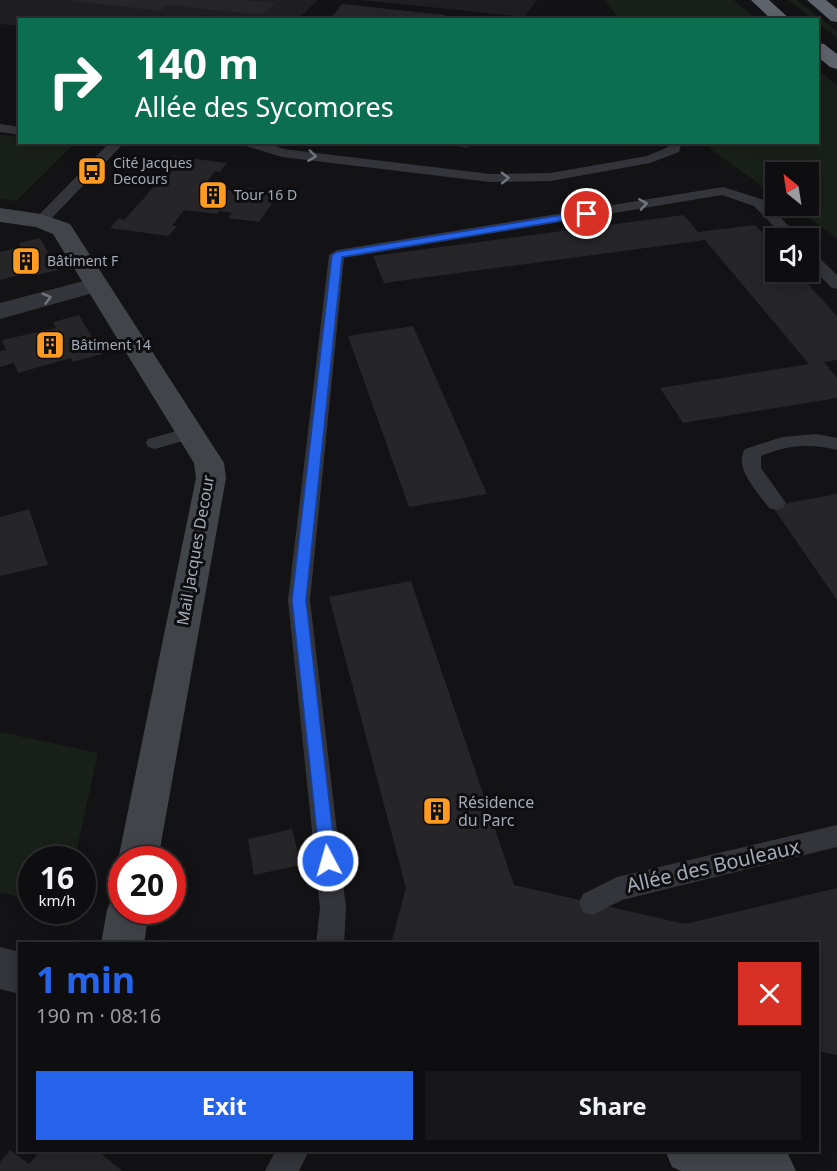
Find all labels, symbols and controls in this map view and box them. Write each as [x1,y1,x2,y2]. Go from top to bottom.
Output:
text: 140 m [135,34,259,91]
icon: right [36,42,114,120]
text: Allée des Sycomores [135,88,394,125]
one-way arrow [307,150,316,162]
place label: Cité Jacques Decours [113,153,193,188]
bus stop icon: Cité Jacques Decours [76,155,108,187]
north arrow [765,162,819,216]
map controls [765,162,819,282]
one-way arrow [501,172,510,184]
building icon: Tour 16 D [197,179,229,211]
place label: Tour 16 D [234,185,297,204]
pin [561,188,612,239]
icon: arrive [570,197,603,230]
one-way arrow [639,199,648,211]
button: sound [765,228,819,282]
building icon: Bâtiment F [10,245,42,277]
place label: Bâtiment F [47,251,118,270]
one-way arrow [41,293,52,305]
building icon: Bâtiment 14 [34,329,66,361]
place label: Bâtiment 14 [71,335,151,354]
street label: Mail Jacques Decour [171,473,219,627]
place label: Résidence du Parc [458,791,534,831]
building icon: Résidence du Parc [421,795,453,827]
position arrow [296,829,360,893]
street label: Allée des Bouleaux [623,832,803,899]
speed limit sign: 20 [108,846,186,924]
text: 16 [40,857,74,898]
text: km/h [39,890,75,910]
text: 1 min [36,955,135,1004]
button: close [738,962,801,1025]
text: 190 m · 08:16 [36,1002,161,1029]
button: Exit [36,1071,413,1140]
button: Share [425,1071,801,1140]

